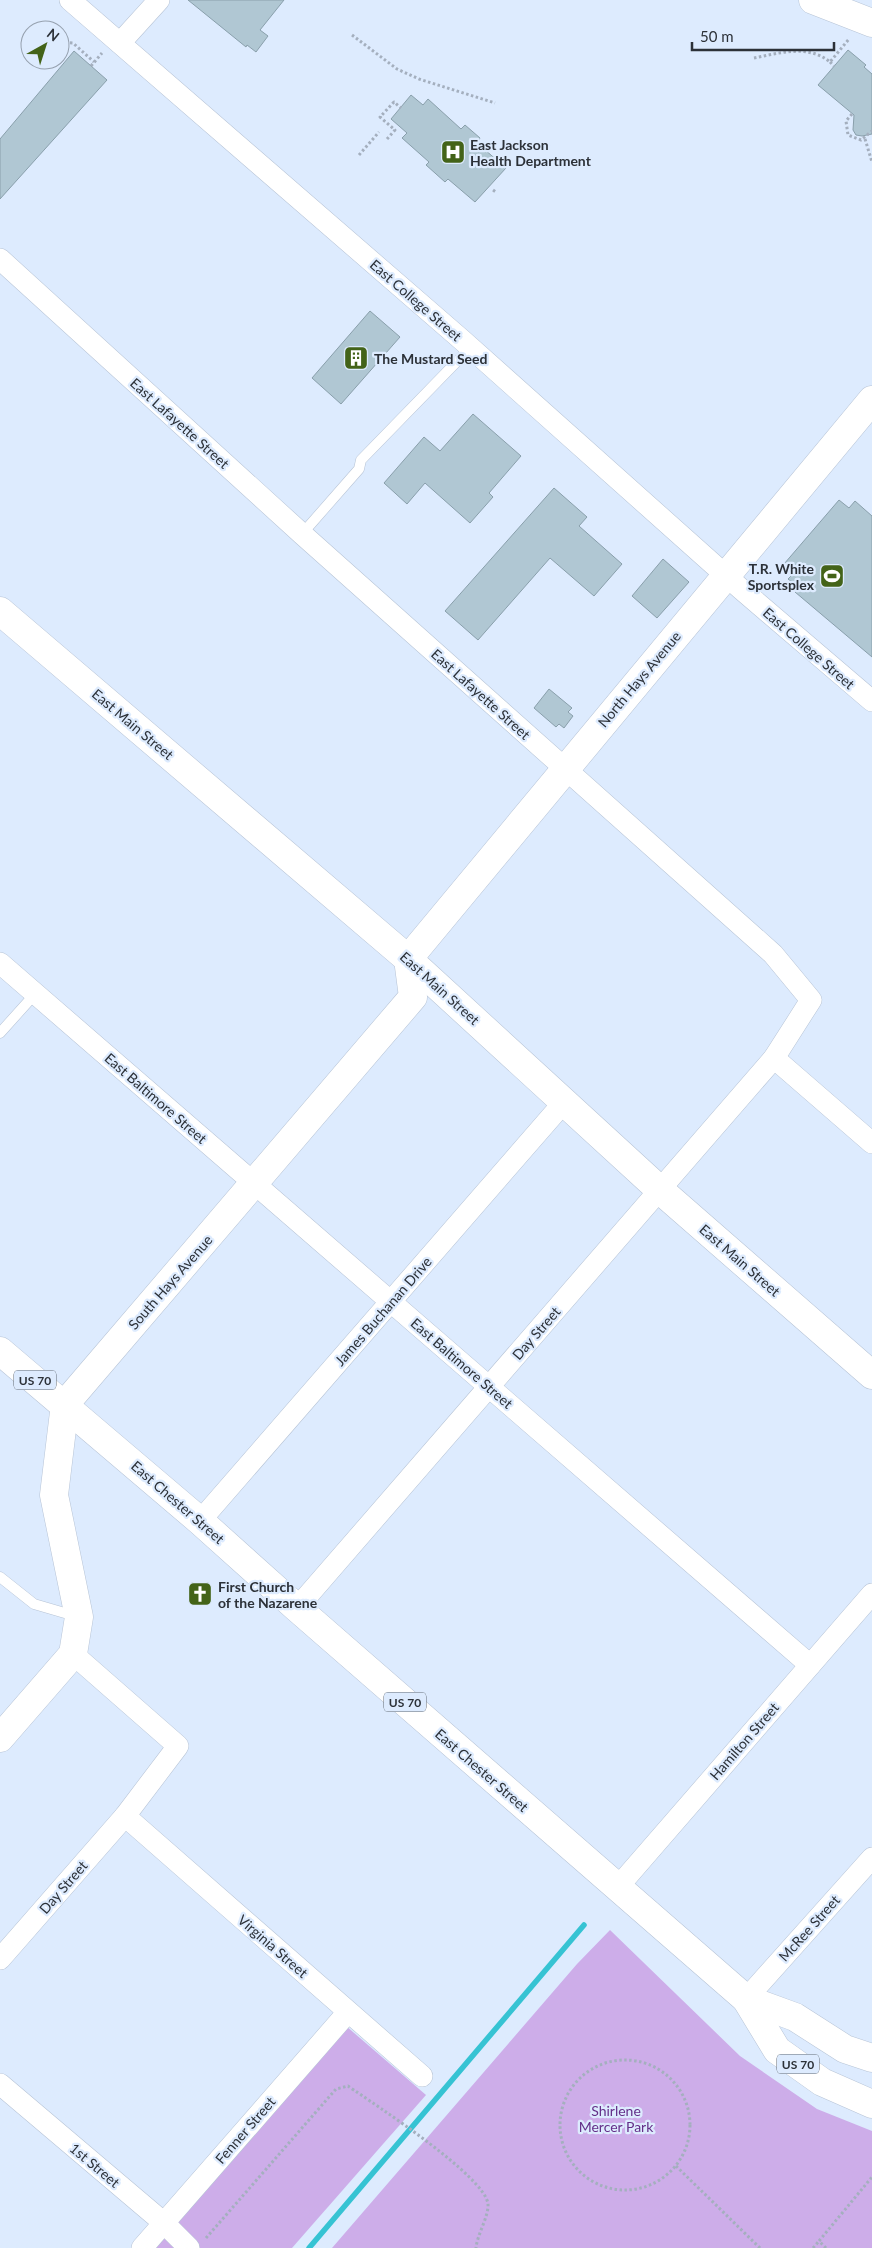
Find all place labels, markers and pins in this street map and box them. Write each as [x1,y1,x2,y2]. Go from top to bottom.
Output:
place label: East Jackson Health Department [470,136,592,169]
hospital icon: East Jackson Health Department [440,139,466,165]
building icon: The Mustard Seed [343,345,369,371]
place label: The Mustard Seed [374,350,487,367]
place label: T.R. White Sportsplex [748,560,815,593]
sports icon: T.R. White Sportsplex [819,563,845,589]
place label: First Church of the Nazarene [218,1578,318,1611]
church icon: First Church of the Nazarene [187,1581,213,1607]

